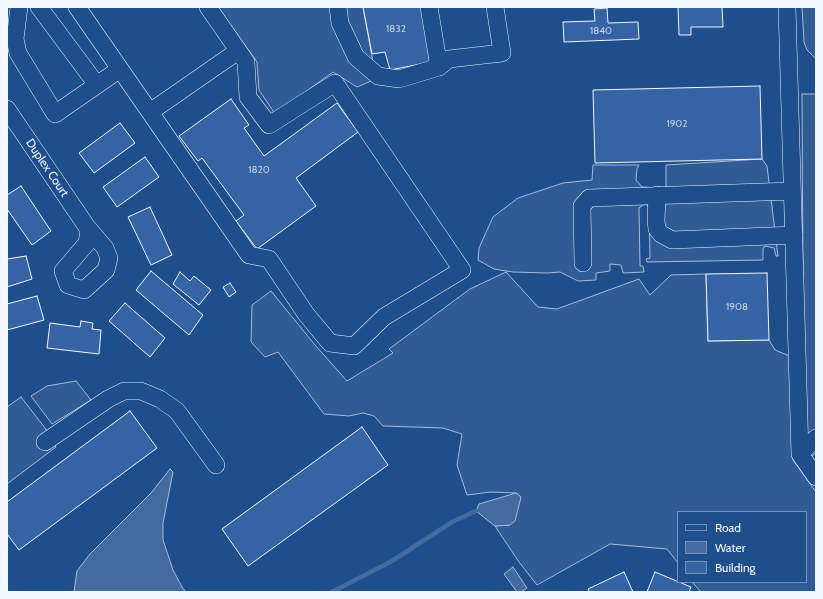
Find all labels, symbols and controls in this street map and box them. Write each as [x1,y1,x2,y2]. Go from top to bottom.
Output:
house number: 1832 [386,23,406,35]
house number: 1840 [590,25,612,37]
house number: 1902 [666,118,688,130]
street label: Duplex Court [22,136,72,200]
house number: 1820 [248,164,270,176]
house number: 1908 [726,301,748,313]
legend [677,511,807,583]
text: Road [715,520,741,535]
text: Water [715,540,745,555]
text: Building [715,560,756,575]

